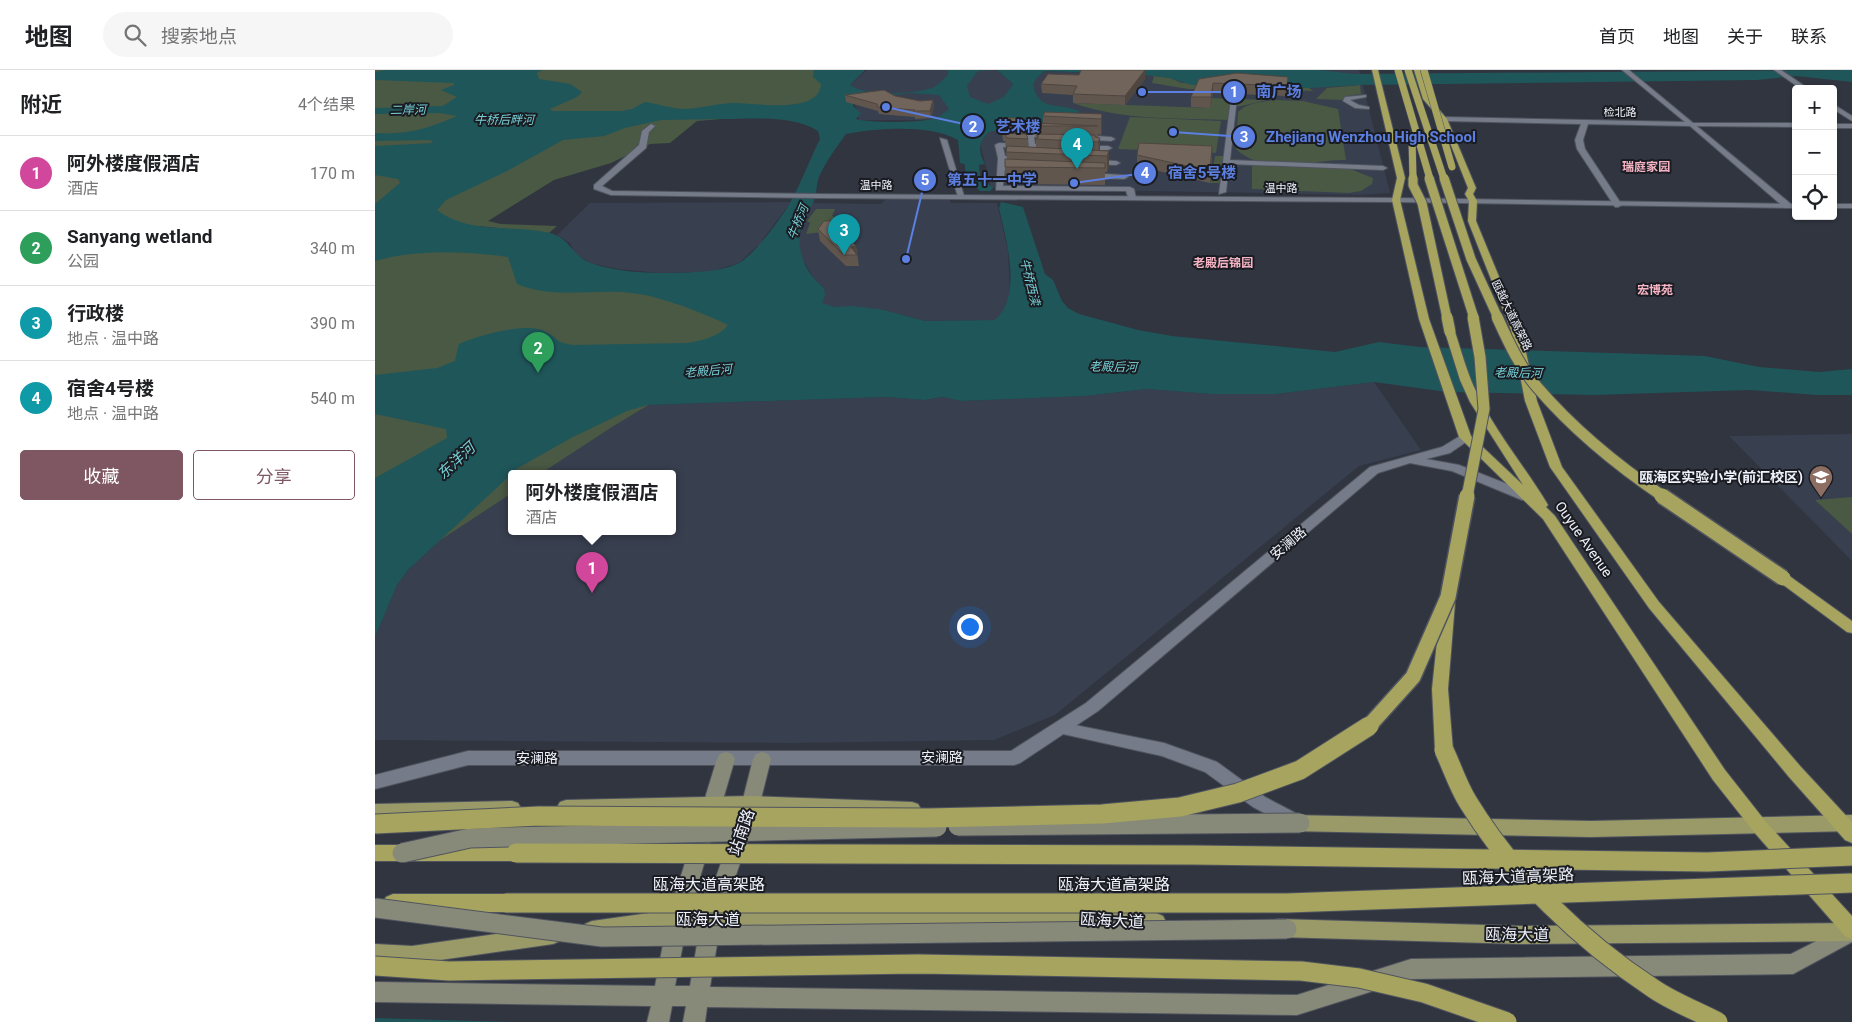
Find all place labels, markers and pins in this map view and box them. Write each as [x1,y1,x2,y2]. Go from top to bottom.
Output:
callout: 南广场 [1222,77,1312,107]
callout: 艺术楼 [960,111,1050,141]
callout: Zhejiang Wenzhou High School [1232,122,1486,152]
pin: 4 [1061,128,1093,169]
callout: 宿舍5号楼 [1132,158,1246,188]
callout: 第五十一中学 [912,165,1047,195]
pin: 3 [828,214,860,255]
pin: 2 [522,332,554,373]
school or university icon: 瓯海区实验小学(前汇校区) [1808,464,1834,498]
place label: 瓯海区实验小学(前汇校区) [1639,469,1803,486]
pin: 1 [576,552,608,593]

